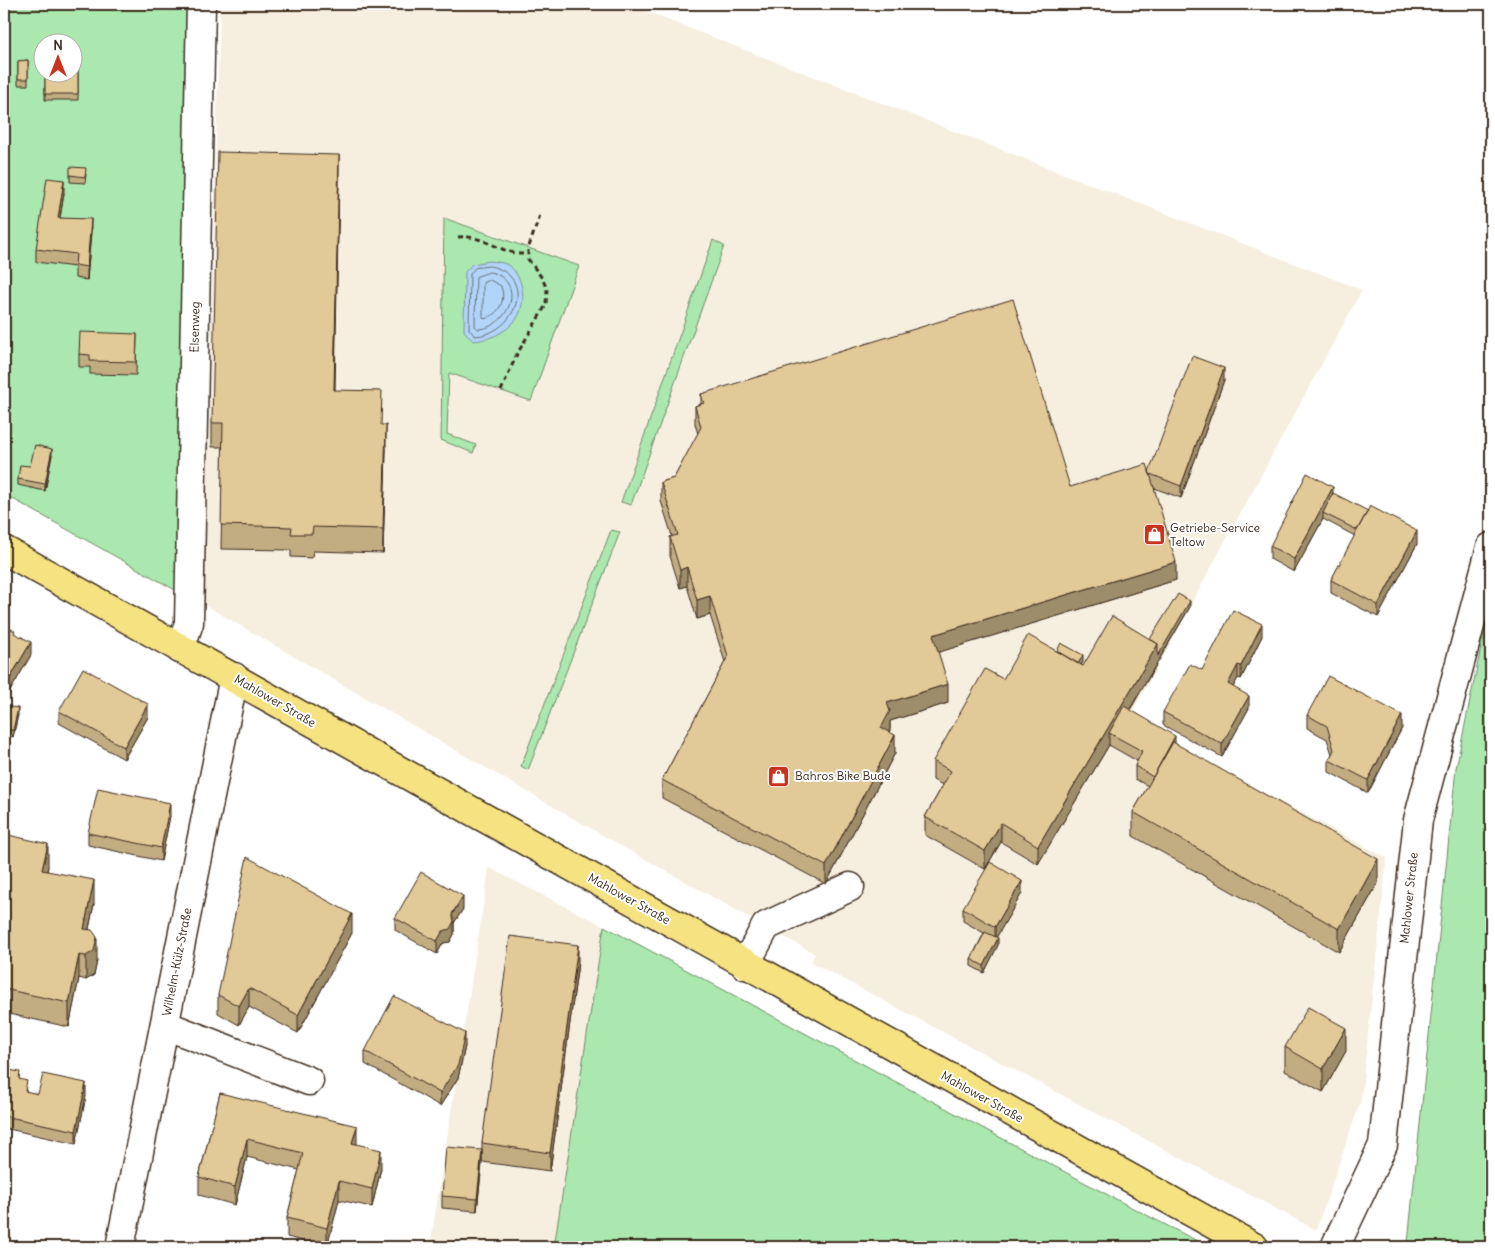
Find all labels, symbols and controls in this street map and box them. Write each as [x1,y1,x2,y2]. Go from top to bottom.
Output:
north arrow [32,32,82,82]
text: N [53,36,63,54]
street label: Elsenweg [187,301,202,353]
place label: Getriebe-Service Teltow [1170,520,1260,549]
shop icon: Getriebe-Service Teltow [1142,523,1166,547]
street label: Mahlower Straße [232,671,319,730]
shop icon: Bahros Bike Bude [767,764,791,788]
place label: Bahros Bike Bude [795,768,891,783]
street label: Mahlower Straße [1396,852,1421,944]
street label: Mahlower Straße [586,870,673,927]
street label: Wilhelm-Külz-Straße [159,906,194,1017]
street label: Mahlower Straße [939,1068,1026,1125]

